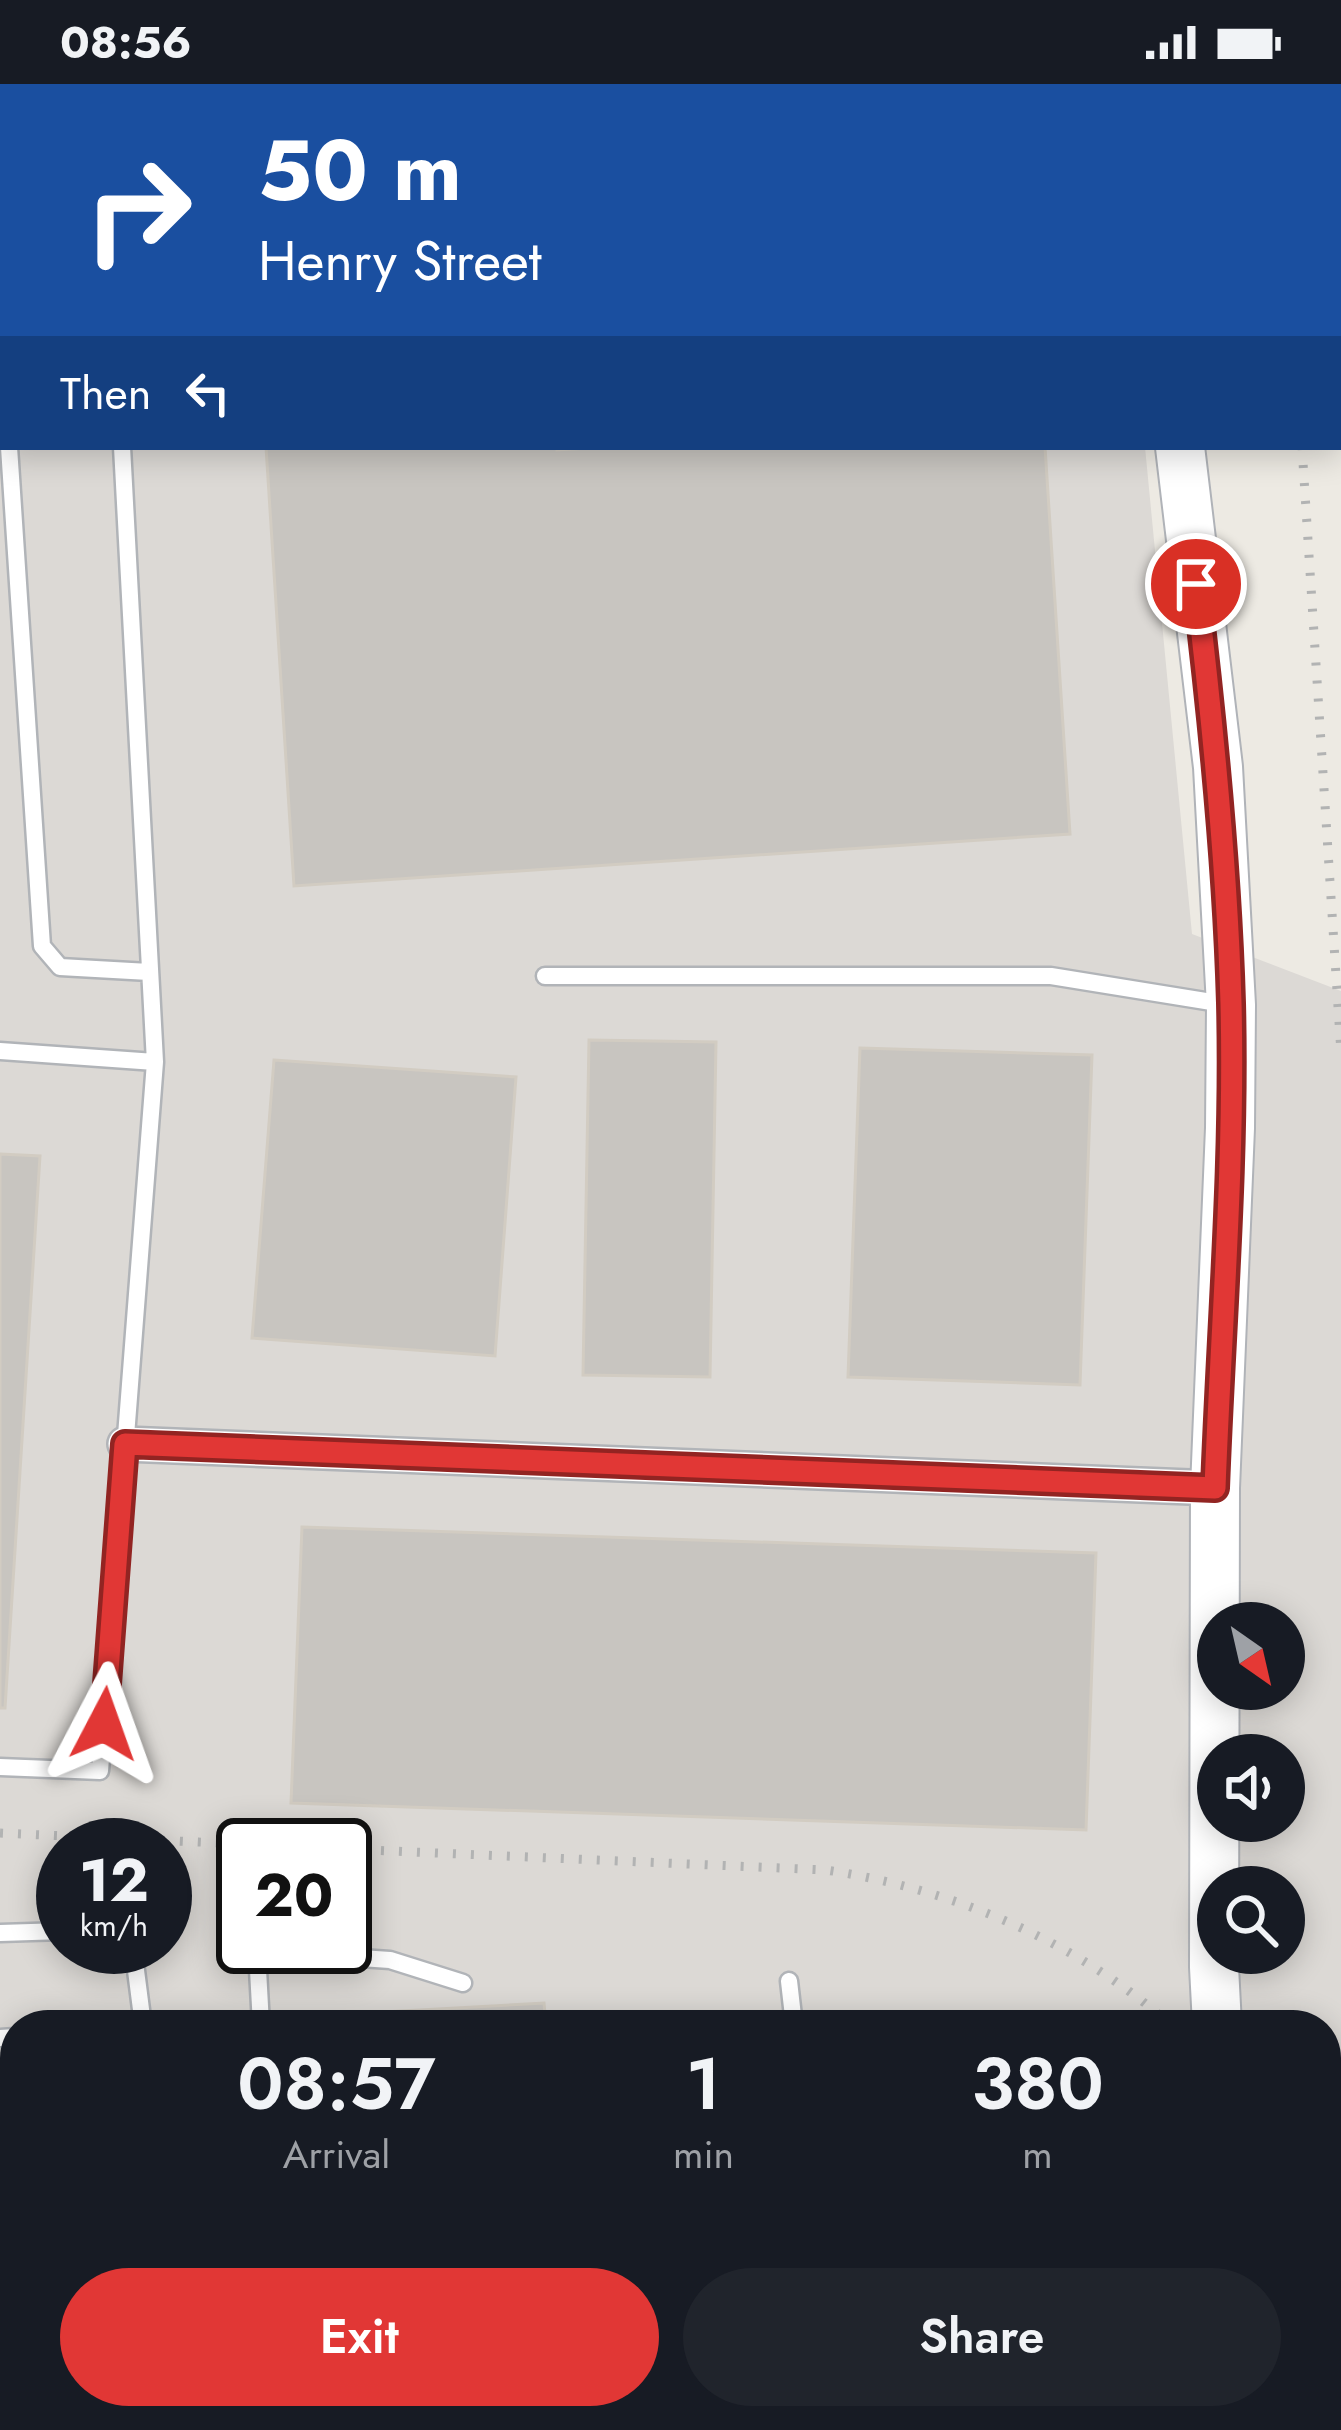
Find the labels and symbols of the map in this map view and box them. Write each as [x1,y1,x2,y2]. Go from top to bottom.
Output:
pin [1145,533,1247,635]
north arrow [1197,1602,1305,1710]
position arrow [41,1661,167,1787]
speed limit sign: 20 [216,1818,372,1974]

